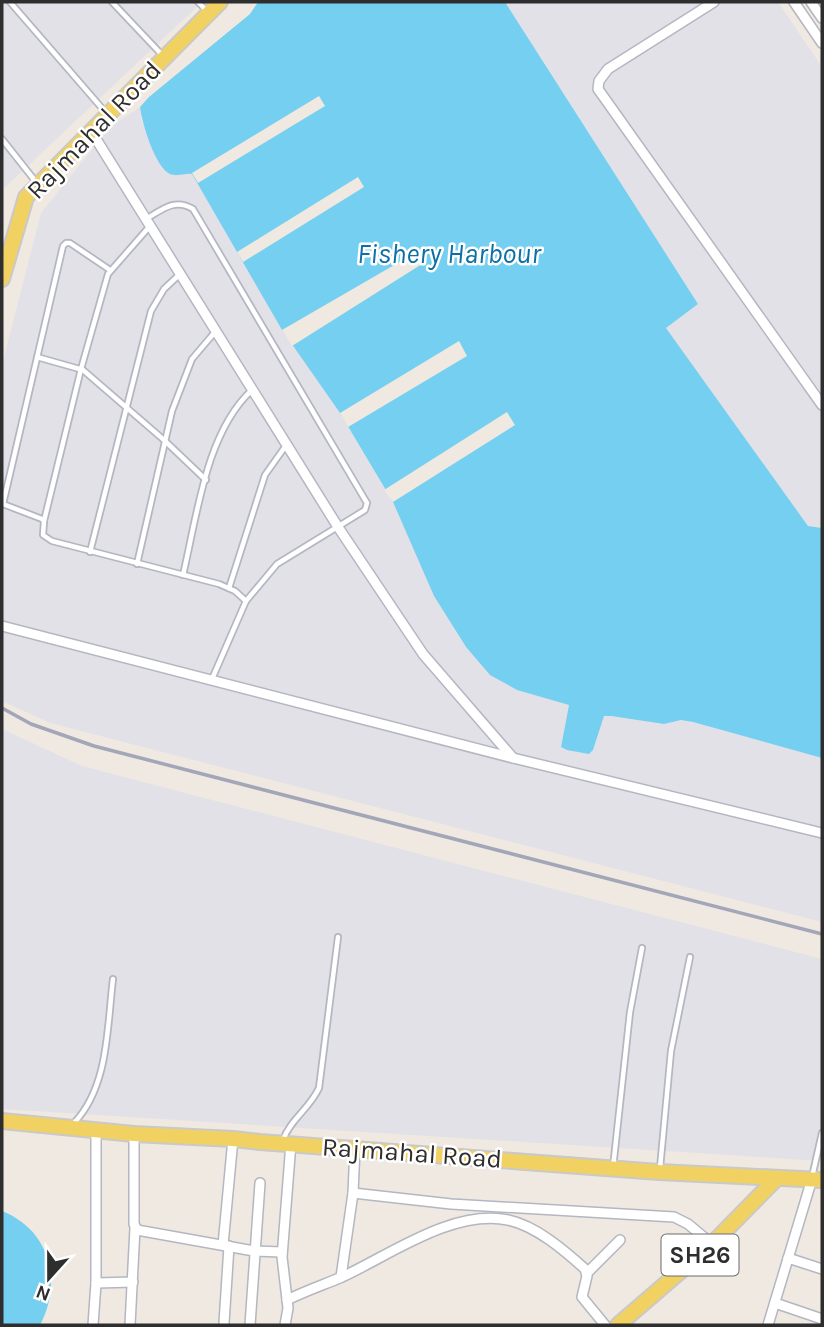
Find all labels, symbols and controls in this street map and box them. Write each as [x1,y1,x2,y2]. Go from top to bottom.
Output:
street label: Rajmahal Road [20,54,168,206]
water label: Fishery Harbour [357,237,542,270]
street label: Rajmahal Road [321,1131,503,1175]
road number: SH26 [662,1234,738,1275]
north arrow [14,1243,84,1313]
text: N [33,1280,54,1306]

